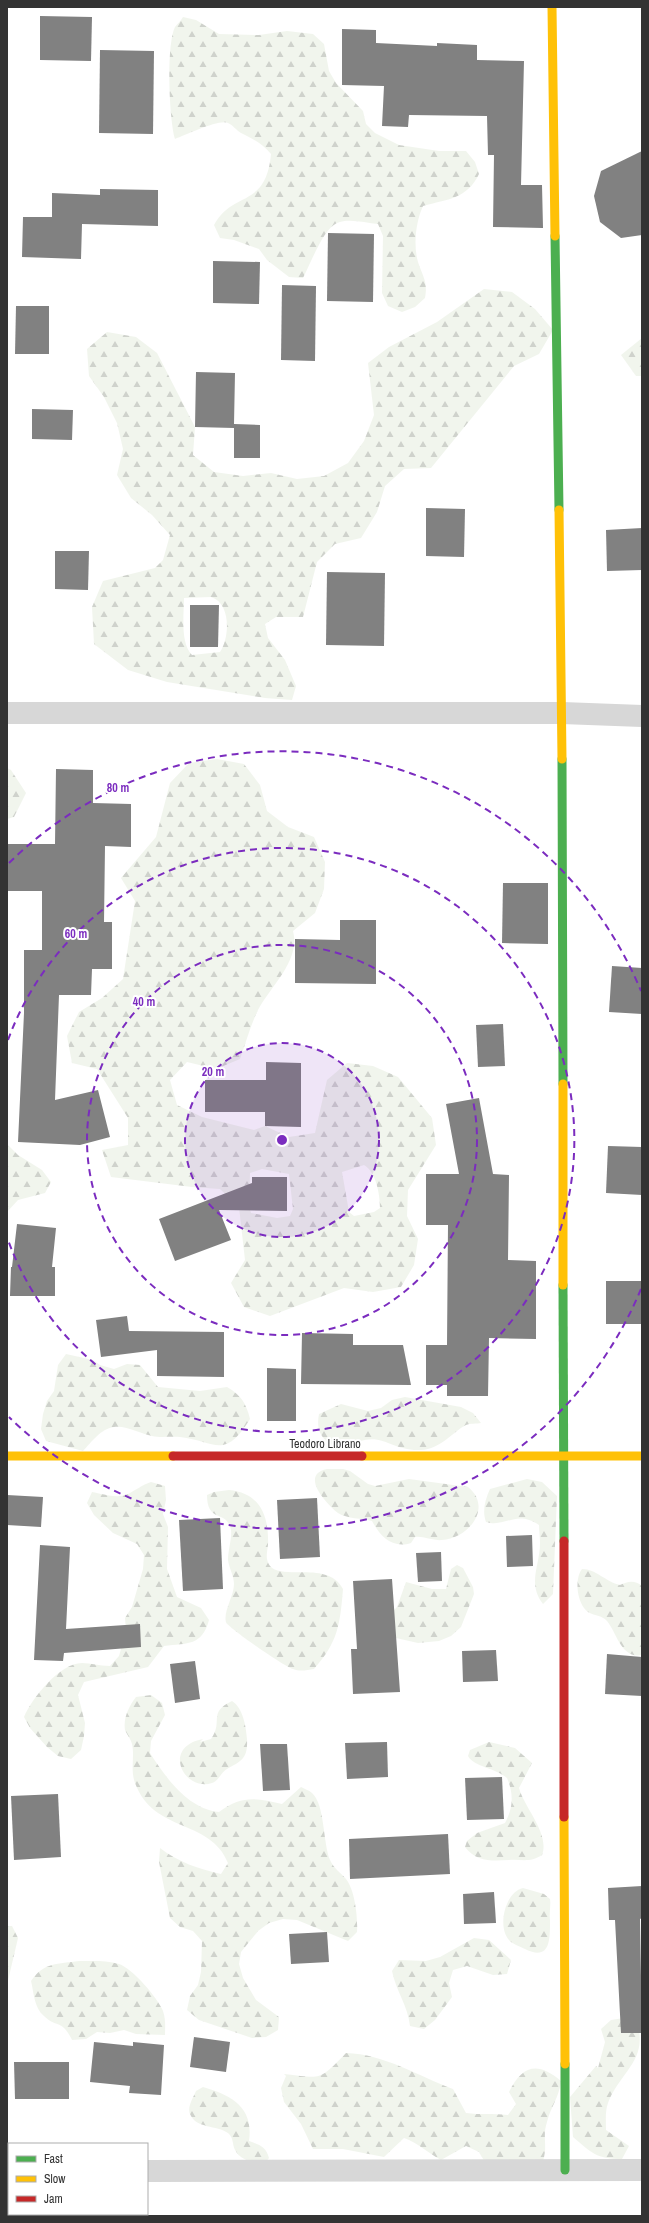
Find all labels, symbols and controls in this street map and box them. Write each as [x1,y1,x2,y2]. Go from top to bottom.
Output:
text: 80 m [107,780,129,796]
text: 60 m [65,926,87,942]
text: 40 m [133,994,155,1010]
text: 20 m [202,1064,224,1080]
centre of rings [275,1133,289,1147]
street label: Teodoro Librano [289,1436,361,1452]
legend [8,2143,148,2215]
text: Fast [44,2151,63,2167]
text: Slow [44,2171,66,2187]
text: Jam [44,2191,63,2207]

